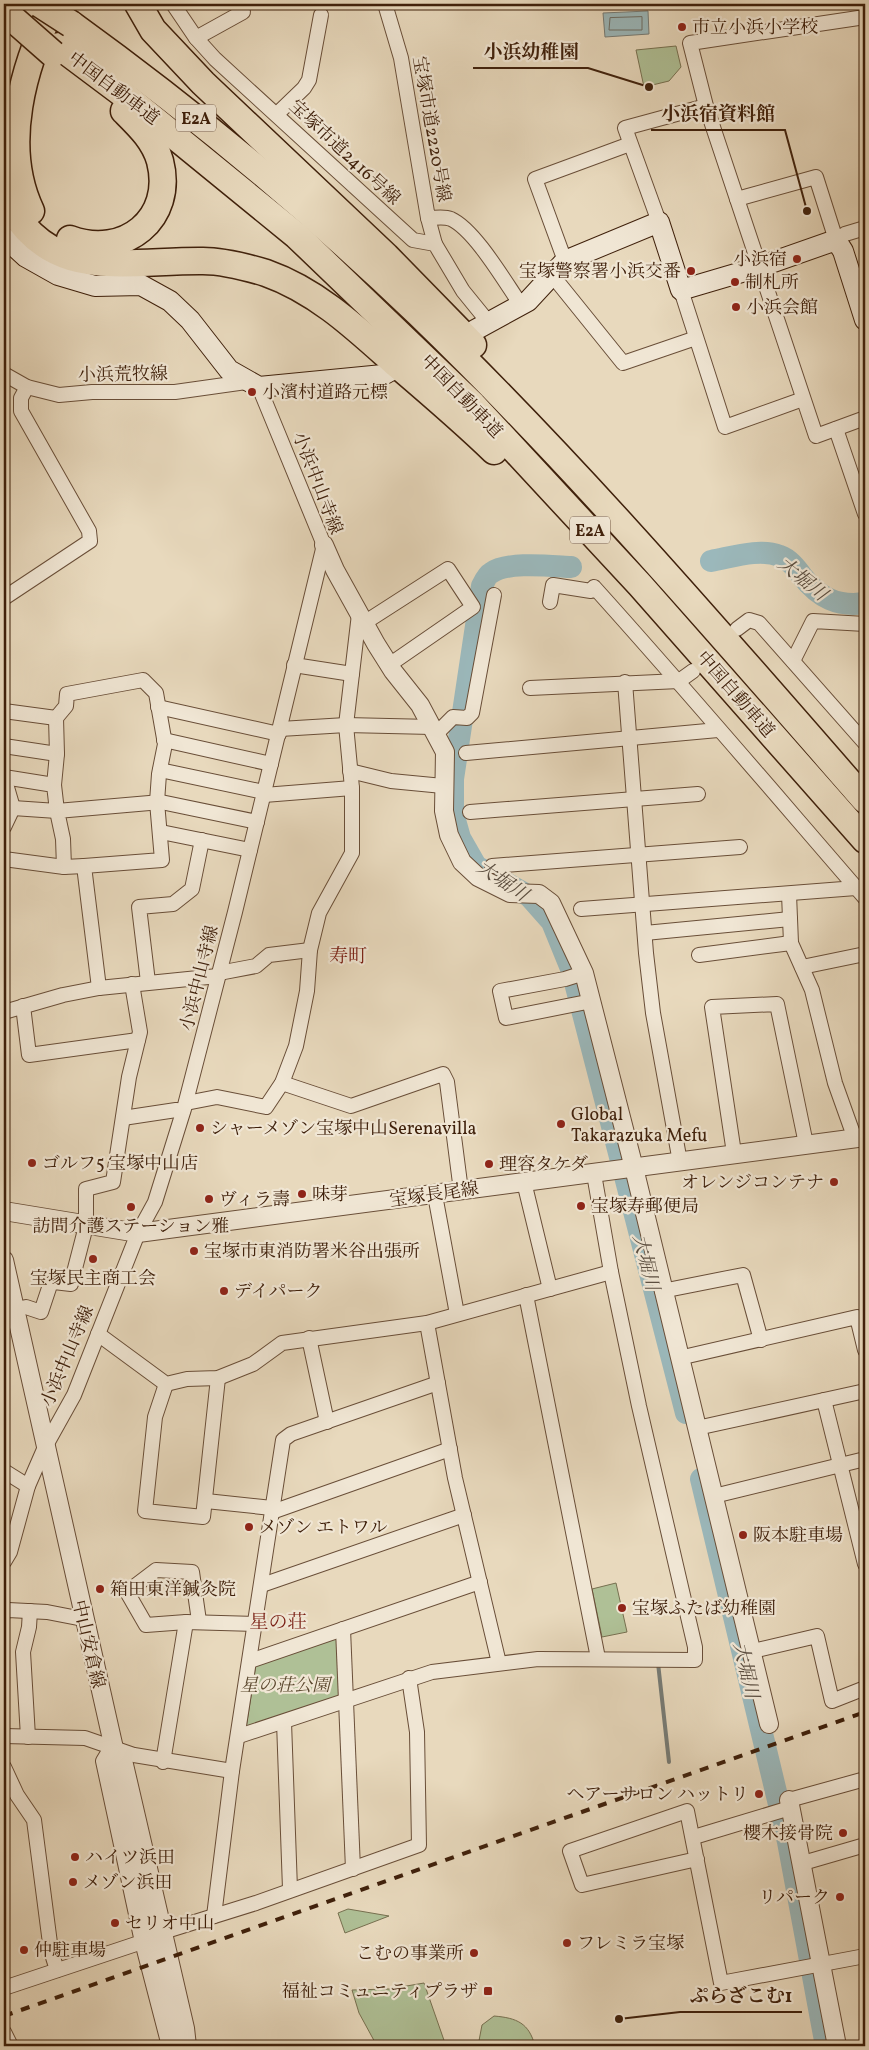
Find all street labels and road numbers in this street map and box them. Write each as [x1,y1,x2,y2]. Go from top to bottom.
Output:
street label: 中国自動車道 [62,47,164,132]
street label: 宝塚市道2220号線 [405,54,456,204]
street label: 宝塚市道2416号線 [283,95,405,211]
road number: E2A [176,105,216,132]
street label: 中国自動車道 [414,350,507,445]
street label: 小浜荒牧線 [78,362,168,389]
street label: 小浜中山寺線 [286,429,348,538]
road number: E2A [570,516,610,544]
street label: 中国自動車道 [690,646,780,744]
street label: 小浜中山寺線 [175,923,226,1034]
street label: 宝塚長尾線 [388,1177,481,1214]
street label: 小浜中山寺線 [36,1302,101,1411]
street label: 中山安倉線 [65,1598,110,1691]

